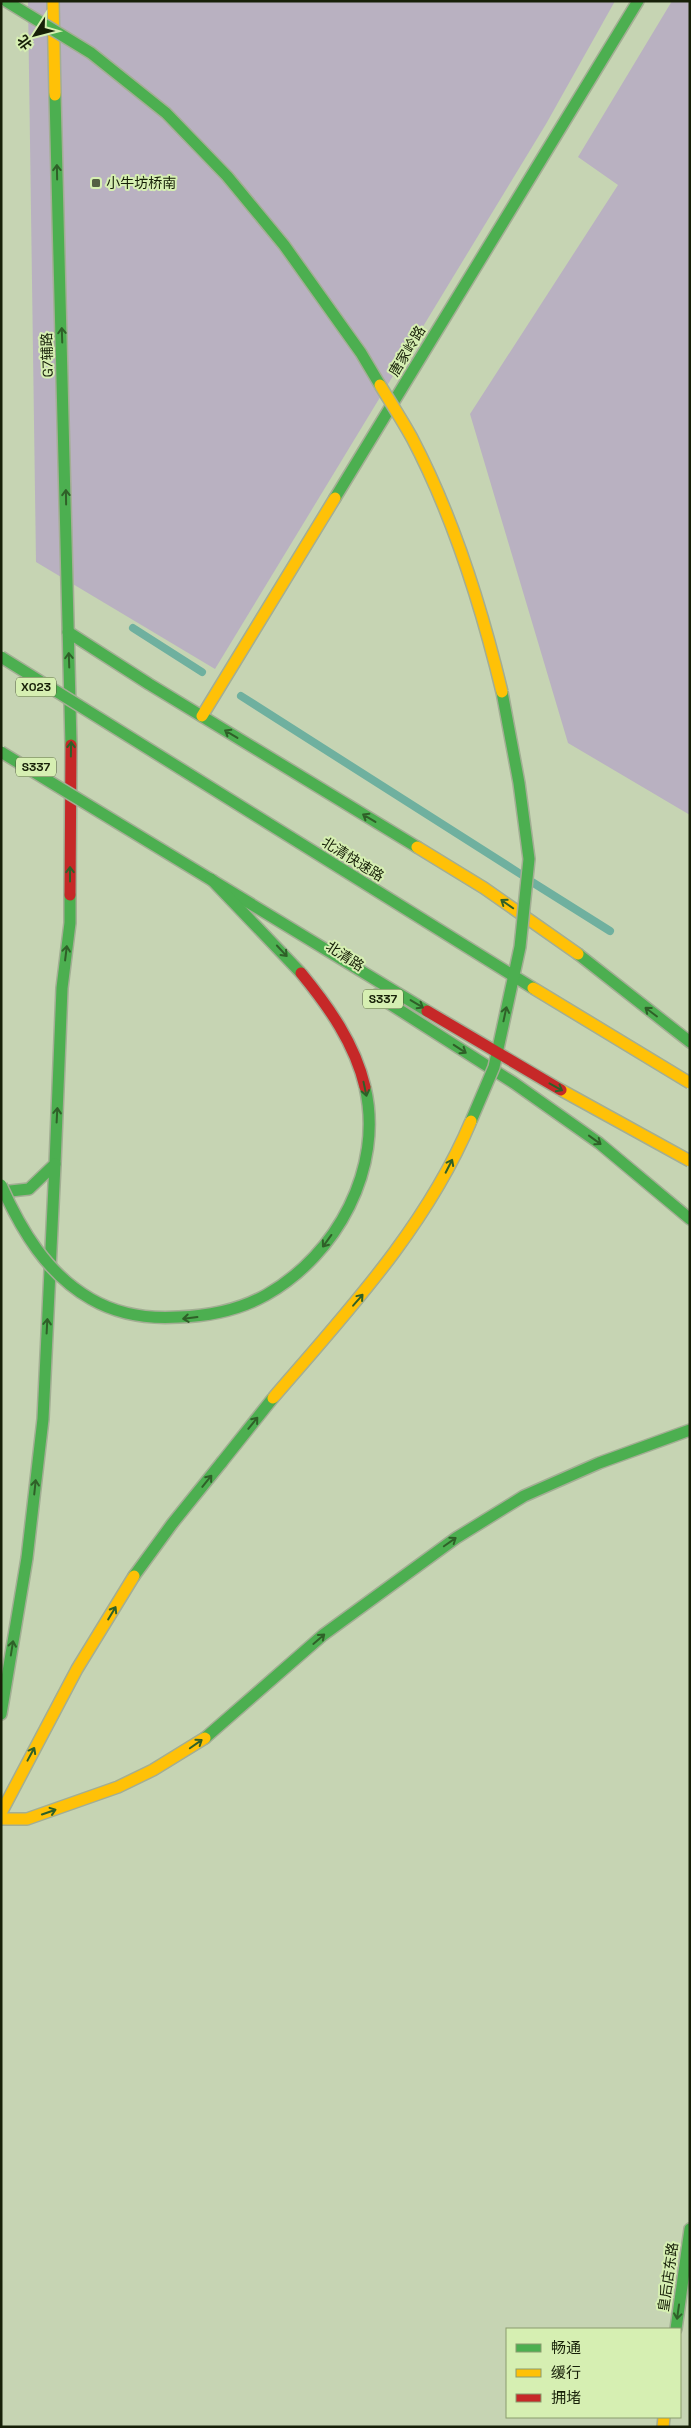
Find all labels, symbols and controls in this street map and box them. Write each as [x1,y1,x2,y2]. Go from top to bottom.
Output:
north arrow [10,10,60,60]
text: 北 [13,32,36,54]
one-way arrow [52,165,61,181]
place label: 小牛坊桥南 [106,174,176,192]
marker: 小牛坊桥南 [90,177,102,189]
street label: 唐家岭路 [385,322,429,380]
one-way arrow [57,327,67,343]
street label: G7辅路 [37,332,57,378]
one-way arrow [61,489,70,505]
one-way arrow [65,652,74,668]
road number: X023 [16,678,56,696]
one-way arrow [224,728,238,738]
one-way arrow [66,741,76,757]
road number: S337 [16,758,56,776]
one-way arrow [363,813,377,823]
street label: 北清快速路 [319,833,387,885]
one-way arrow [65,867,75,883]
one-way arrow [500,899,514,909]
street label: 北清路 [322,937,368,975]
one-way arrow [61,945,71,961]
one-way arrow [276,945,288,958]
road number: S337 [363,990,403,1009]
one-way arrow [409,1000,423,1010]
one-way arrow [501,1007,510,1023]
one-way arrow [645,1007,658,1018]
one-way arrow [453,1044,467,1054]
one-way arrow [361,1080,370,1096]
one-way arrow [549,1083,563,1093]
one-way arrow [53,1107,62,1123]
one-way arrow [588,1135,602,1145]
one-way arrow [445,1159,454,1174]
one-way arrow [322,1234,332,1248]
one-way arrow [352,1294,363,1307]
one-way arrow [183,1313,199,1323]
one-way arrow [42,1318,52,1334]
one-way arrow [247,1417,258,1430]
one-way arrow [201,1475,212,1488]
one-way arrow [30,1480,40,1496]
one-way arrow [443,1537,457,1547]
one-way arrow [107,1606,118,1620]
one-way arrow [313,1633,326,1645]
one-way arrow [8,1641,18,1657]
one-way arrow [189,1739,203,1749]
one-way arrow [26,1746,36,1761]
one-way arrow [40,1807,56,1816]
street label: 皇后店东路 [654,2241,682,2313]
one-way arrow [673,2304,683,2320]
legend [506,2328,681,2418]
text: 畅通 [551,2338,581,2357]
text: 缓行 [551,2363,581,2382]
text: 拥堵 [551,2388,581,2407]

